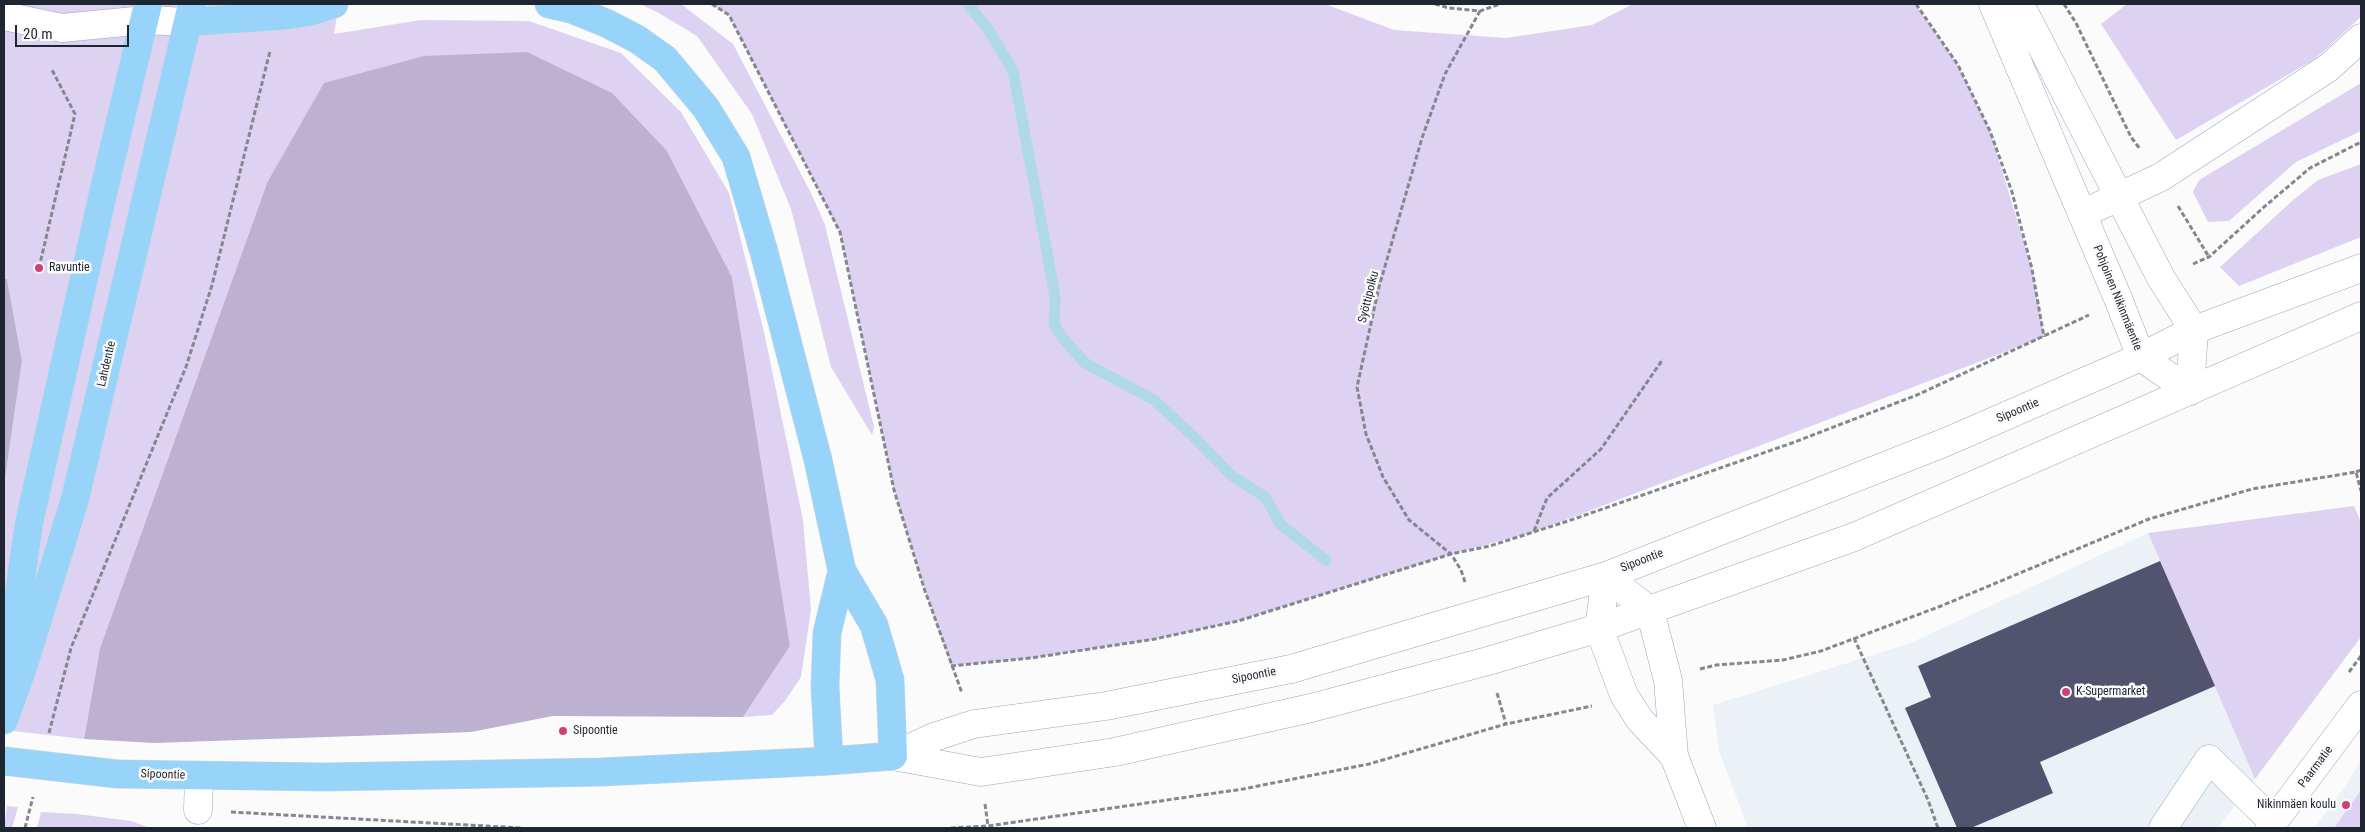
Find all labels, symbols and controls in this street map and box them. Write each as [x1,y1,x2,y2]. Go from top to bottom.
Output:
scale bar [18,15,131,47]
text: 20 m [23,25,53,43]
street label: Pohjoinen Nikinmäentie [2089,243,2145,353]
place label: Ravuntie [49,261,90,275]
marker: Ravuntie [33,262,45,274]
street label: Syöttipolku [1356,270,1382,324]
street label: Lahdentie [95,340,119,388]
street label: Sipoontie [1995,396,2041,426]
street label: Sipoontie [1619,546,1665,576]
street label: Sipoontie [1231,665,1277,687]
place label: K-Supermarket [2076,685,2145,699]
marker: K-Supermarket [2060,686,2072,698]
place label: Sipoontie [573,724,618,738]
marker: Sipoontie [557,725,569,737]
street label: Paarmatie [2296,743,2336,791]
street label: Sipoontie [140,767,186,783]
place label: Nikinmäen koulu [2257,798,2336,812]
marker: Nikinmäen koulu [2340,799,2352,811]

